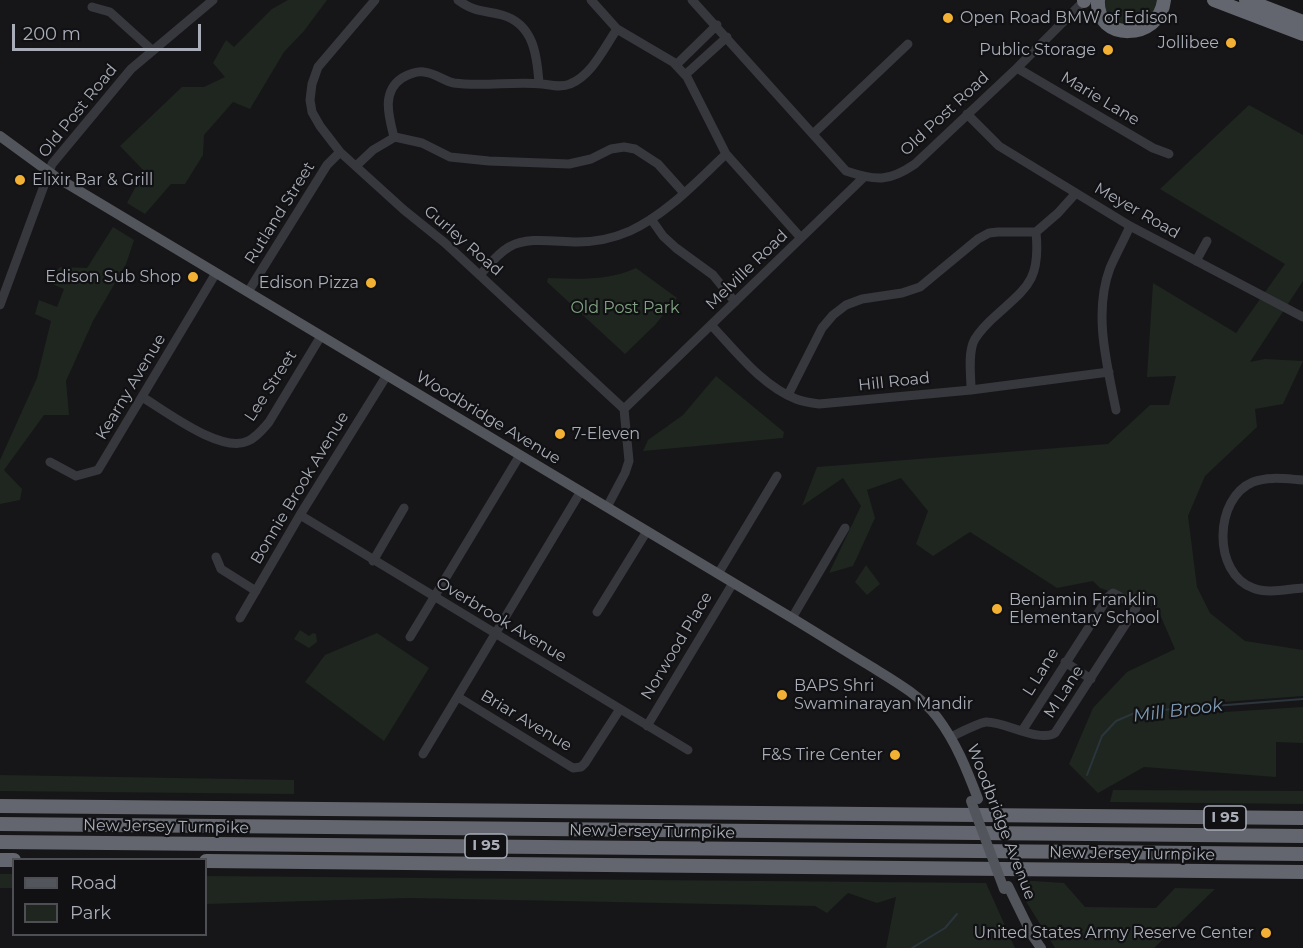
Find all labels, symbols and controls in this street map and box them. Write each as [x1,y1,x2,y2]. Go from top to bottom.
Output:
place label: Open Road BMW of Edison [960,8,1178,28]
marker: Open Road BMW of Edison [941,11,955,25]
scale bar [15,12,204,50]
text: 200 m [23,23,81,45]
place label: Jollibee [1158,33,1219,53]
marker: Jollibee [1224,36,1238,50]
place label: Public Storage [979,40,1096,60]
marker: Public Storage [1101,43,1115,57]
street label: Old Post Road [35,61,121,161]
street label: Old Post Road [897,68,993,160]
street label: Marie Lane [1057,68,1143,130]
street label: Rutland Street [241,158,319,268]
place label: Elixir Bar & Grill [32,170,153,190]
marker: Elixir Bar & Grill [13,173,27,187]
street label: Meyer Road [1091,179,1183,243]
street label: Gurley Road [420,202,506,280]
street label: Melville Road [702,226,792,314]
place label: Edison Sub Shop [45,267,181,287]
marker: Edison Sub Shop [186,270,200,284]
place label: Edison Pizza [259,273,359,293]
marker: Edison Pizza [364,276,378,290]
park label: Old Post Park [570,298,680,318]
street label: Kearny Avenue [92,331,170,443]
street label: Lee Street [241,347,301,425]
street label: Woodbridge Avenue [412,367,564,469]
street label: Hill Road [857,369,931,395]
street label: Bonnie Brook Avenue [247,408,353,568]
place label: 7-Eleven [572,424,640,444]
marker: 7-Eleven [553,427,567,441]
street label: Overbrook Avenue [432,573,570,667]
street label: Norwood Place [637,589,717,703]
place label: Benjamin Franklin Elementary School [1009,590,1160,628]
marker: Benjamin Franklin Elementary School [990,602,1004,616]
street label: L Lane [1019,644,1063,700]
street label: M Lane [1040,662,1088,722]
place label: BAPS Shri Swaminarayan Mandir [794,676,973,714]
street label: Briar Avenue [477,686,575,756]
marker: BAPS Shri Swaminarayan Mandir [775,688,789,702]
water label: Mill Brook [1132,695,1224,727]
street label: Woodbridge Avenue [962,741,1040,903]
place label: F&S Tire Center [761,745,883,765]
marker: F&S Tire Center [888,748,902,762]
road number: I 95 [1204,806,1246,830]
street label: New Jersey Turnpike [83,816,249,838]
street label: New Jersey Turnpike [569,821,735,843]
road number: I 95 [465,834,507,858]
street label: New Jersey Turnpike [1049,843,1215,865]
legend [12,858,207,936]
text: Road [70,872,117,894]
text: Park [70,902,111,924]
place label: United States Army Reserve Center [973,923,1254,943]
marker: United States Army Reserve Center [1259,926,1273,940]

